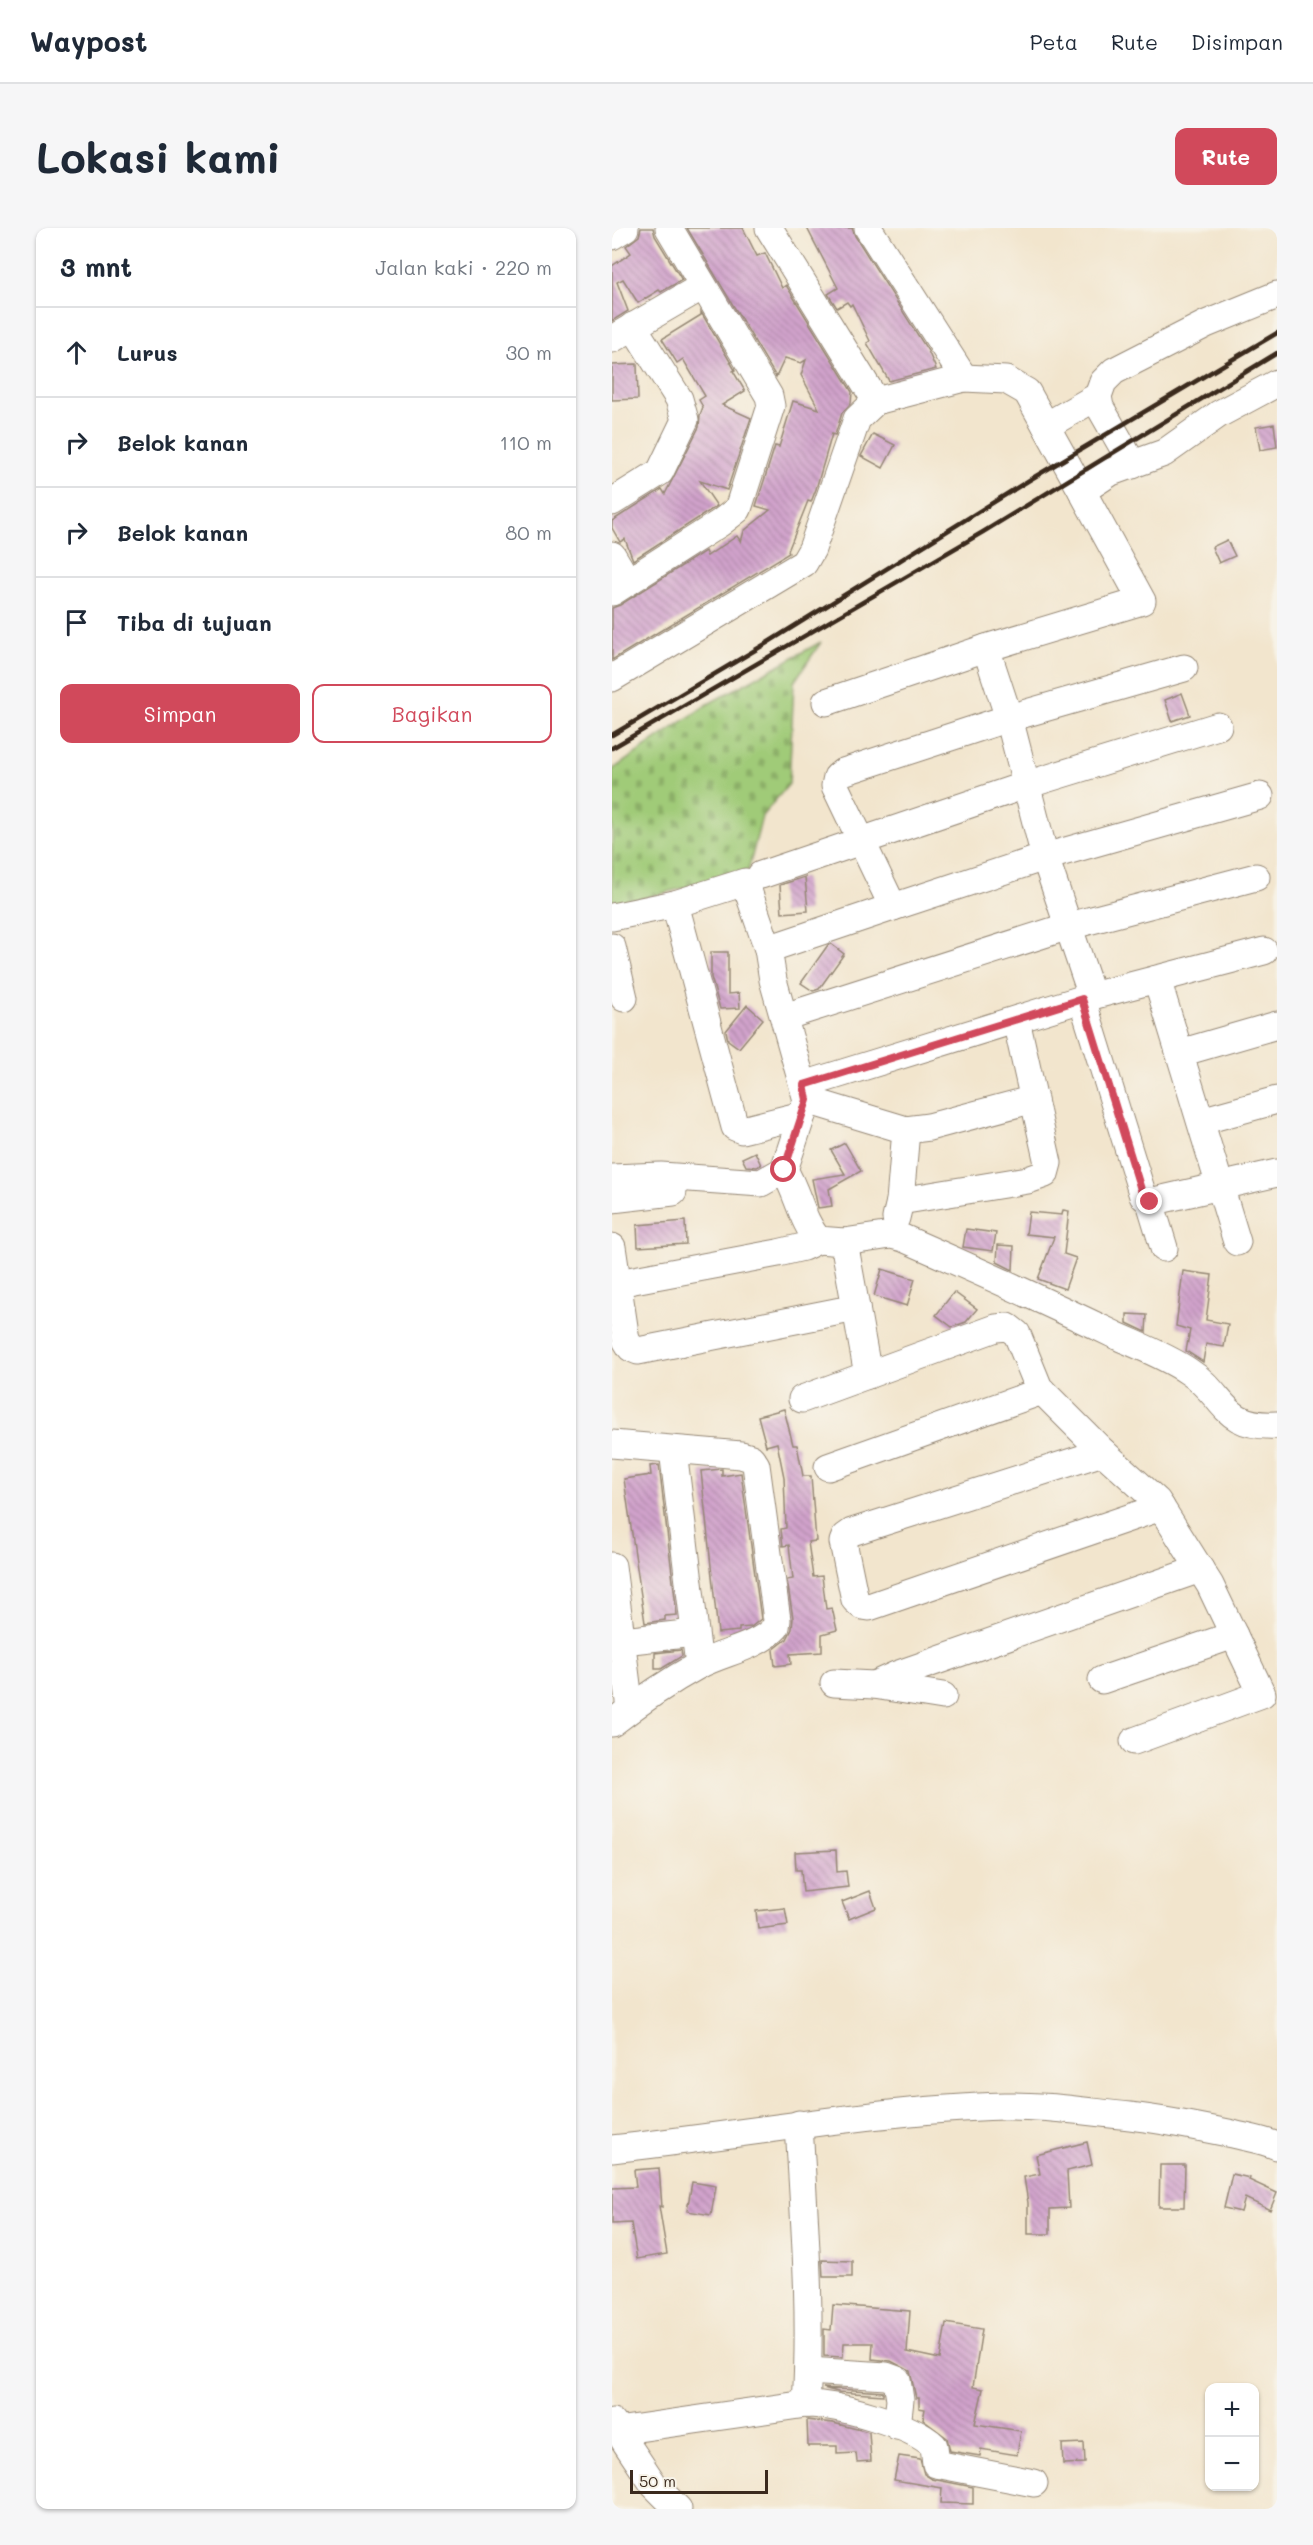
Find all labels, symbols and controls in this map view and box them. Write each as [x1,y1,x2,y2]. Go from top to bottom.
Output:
text: Waypost [30,23,147,59]
text: Peta [1030,28,1078,55]
text: Rute [1111,28,1158,55]
text: Disimpan [1191,28,1283,55]
button: Rute [1175,128,1277,185]
text: Lokasi kami [36,129,281,184]
text: 3 mnt [60,250,132,284]
text: Jalan kaki · 220 m [375,254,552,280]
icon: ahead [60,336,93,369]
text: Lurus [117,338,178,367]
text: 30 m [506,339,552,365]
icon: right [60,426,93,459]
text: Belok kanan [117,428,248,457]
text: 110 m [499,429,552,455]
icon: right [60,516,93,549]
text: Belok kanan [117,518,248,547]
text: 80 m [505,519,552,545]
icon: arrive [60,606,93,639]
text: Tiba di tujuan [117,608,272,637]
button: Simpan [60,684,300,743]
button: Bagikan [312,684,552,743]
route start [770,1156,796,1182]
route end [1136,1188,1162,1214]
map controls [1205,2383,1259,2491]
button: + [1205,2383,1259,2437]
button: − [1205,2437,1259,2491]
scale bar [630,2467,768,2494]
text: 50 m [639,2470,676,2491]

